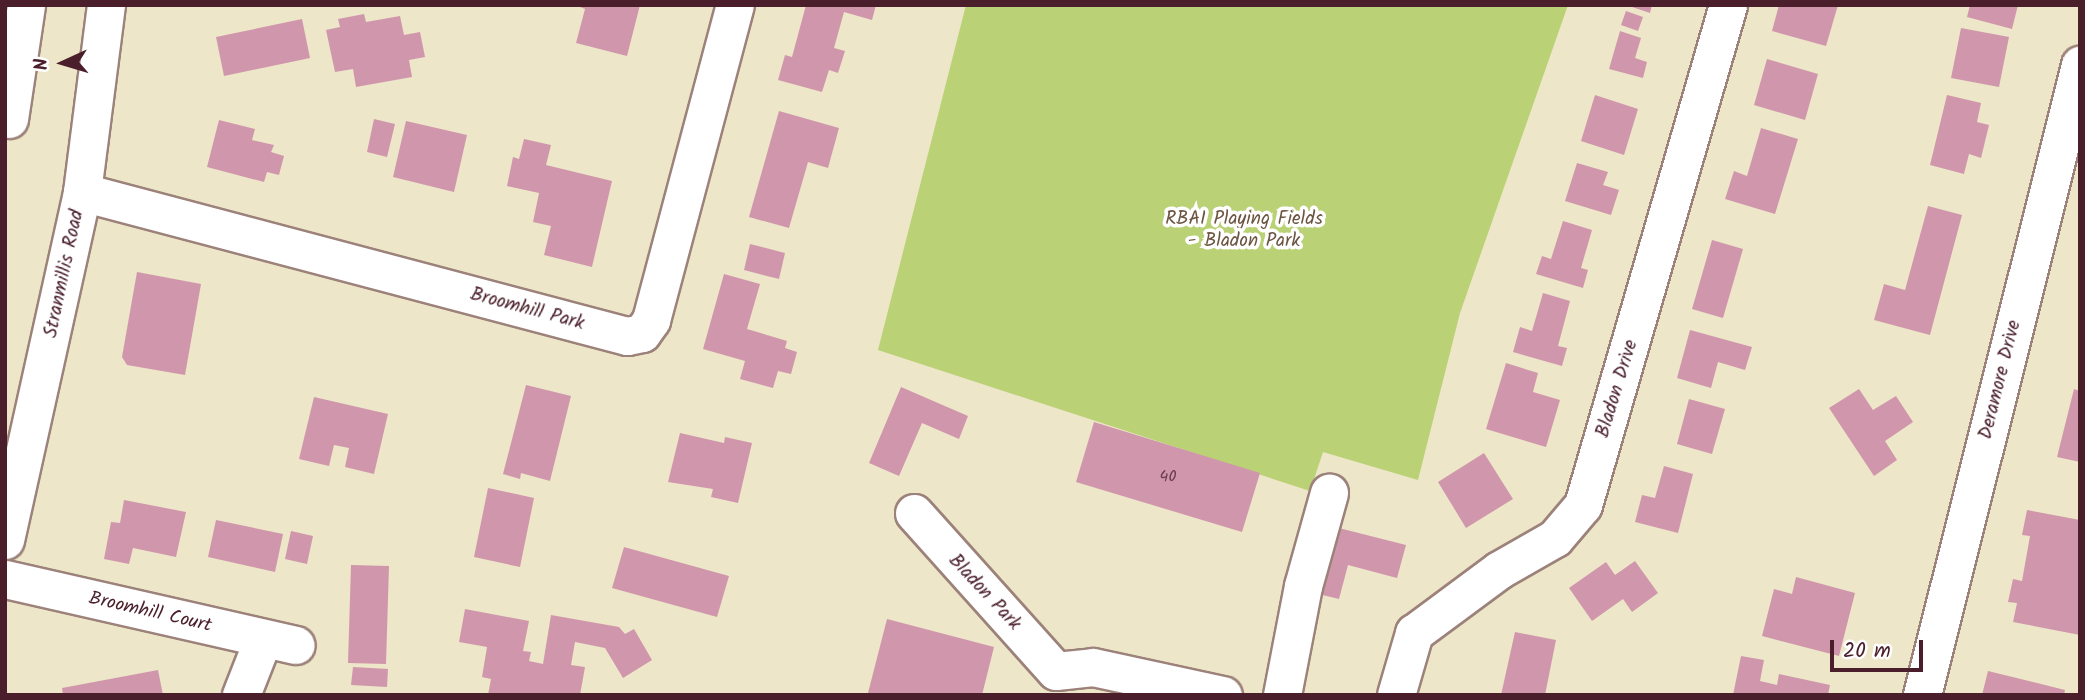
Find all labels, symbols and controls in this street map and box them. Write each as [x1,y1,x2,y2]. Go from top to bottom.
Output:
north arrow [28,28,98,98]
text: N [27,57,57,71]
street label: Stranmillis Road [40,208,90,340]
park label: RBAI Playing Fields - Bladon Park [1165,209,1323,253]
street label: Broomhill Park [468,284,586,336]
street label: Deramore Drive [1975,318,2027,442]
street label: Bladon Drive [1592,337,1644,441]
house number: 40 [1160,467,1176,487]
street label: Bladon Park [943,550,1025,636]
street label: Broomhill Court [86,588,214,638]
scale bar [1833,626,1926,670]
text: 20 m [1843,635,1891,668]

